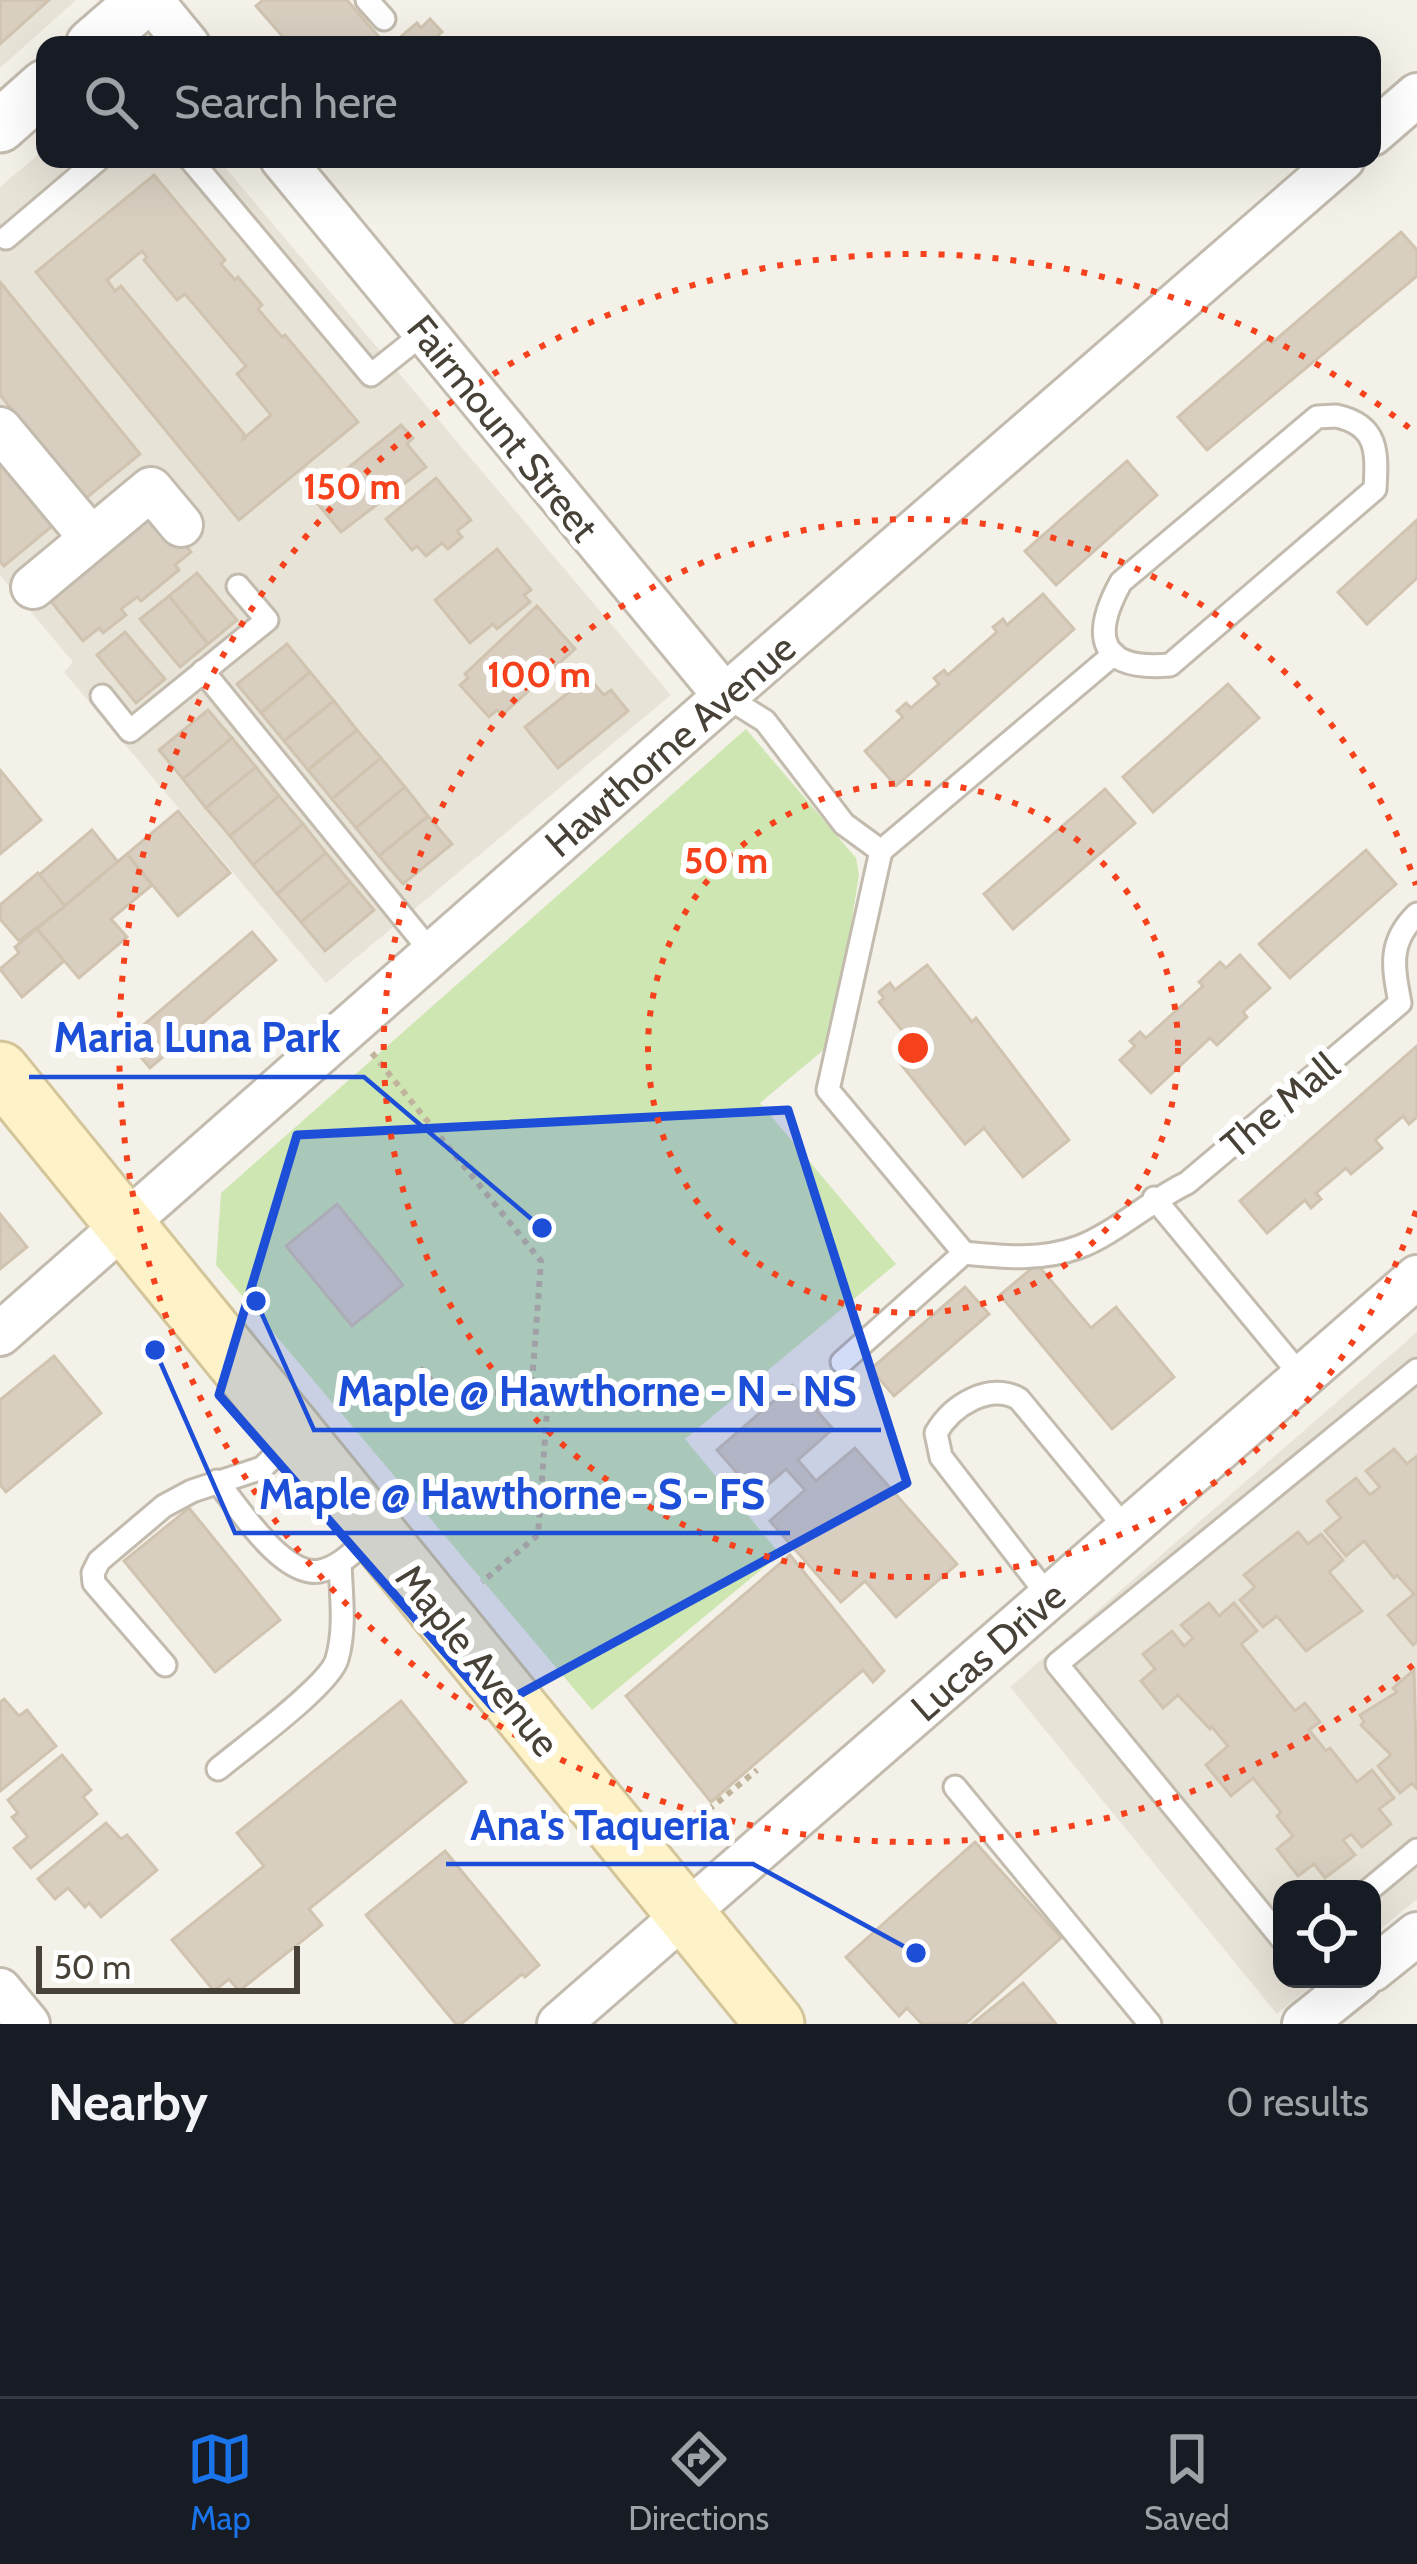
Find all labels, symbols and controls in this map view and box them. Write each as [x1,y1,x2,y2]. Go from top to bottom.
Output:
search box [36,36,1381,168]
icon: search [78,69,144,135]
text: Search here [174,75,398,129]
street label: Fairmount Street [397,305,609,551]
text: 150 m [303,464,401,508]
street label: Hawthorne Avenue [535,623,805,867]
text: 100 m [487,652,591,696]
text: 50 m [684,838,768,882]
callout: Maria Luna Park [29,999,364,1077]
text: Maria Luna Park [53,1011,341,1063]
centre of rings [892,1027,934,1069]
street label: The Mall [1211,1042,1349,1168]
callout: Maple @ Hawthorne - N - NS [314,1352,881,1430]
text: Maple @ Hawthorne - N - NS [337,1365,857,1417]
callout: Maple @ Hawthorne - S - FS [235,1455,790,1533]
text: Maple @ Hawthorne - S - FS [259,1468,765,1520]
street label: Maple Avenue [386,1554,570,1766]
street label: Lucas Drive [901,1571,1075,1731]
callout: Ana's Taqueria [446,1786,753,1864]
text: Ana's Taqueria [470,1799,730,1851]
map controls [1273,1880,1381,1988]
button: locate [1273,1880,1381,1988]
scale bar [36,1940,300,1993]
text: 50 m [54,1947,131,1987]
text: Nearby [48,2071,208,2133]
text: 0 results [1226,2078,1369,2126]
tab: Map [187,2426,253,2538]
tab: Directions [628,2426,769,2538]
tab: Saved [1144,2426,1230,2538]

